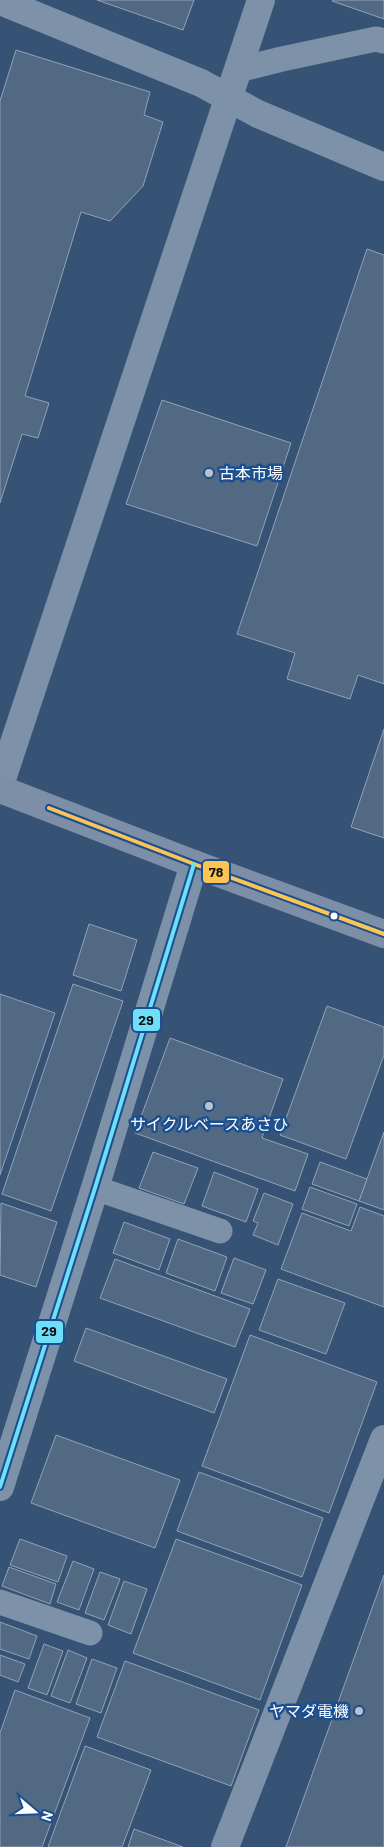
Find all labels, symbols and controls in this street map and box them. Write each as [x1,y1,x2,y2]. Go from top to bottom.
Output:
place label: 古本市場 [219,463,283,482]
marker: 古本市場 [203,467,215,479]
line badge: 78 [202,860,230,884]
text: 78 [209,863,224,880]
unlabelled marker [329,911,339,921]
line badge: 29 [132,1008,161,1032]
text: 29 [138,1011,154,1028]
marker: サイクルベースあさひ [203,1100,215,1112]
place label: サイクルベースあさひ [130,1114,288,1133]
line badge: 29 [35,1320,64,1344]
text: 29 [41,1322,57,1339]
place label: ヤマダ電機 [269,1701,349,1720]
marker: ヤマダ電機 [353,1705,365,1717]
north arrow [10,1787,60,1837]
text: N [38,1809,57,1824]

